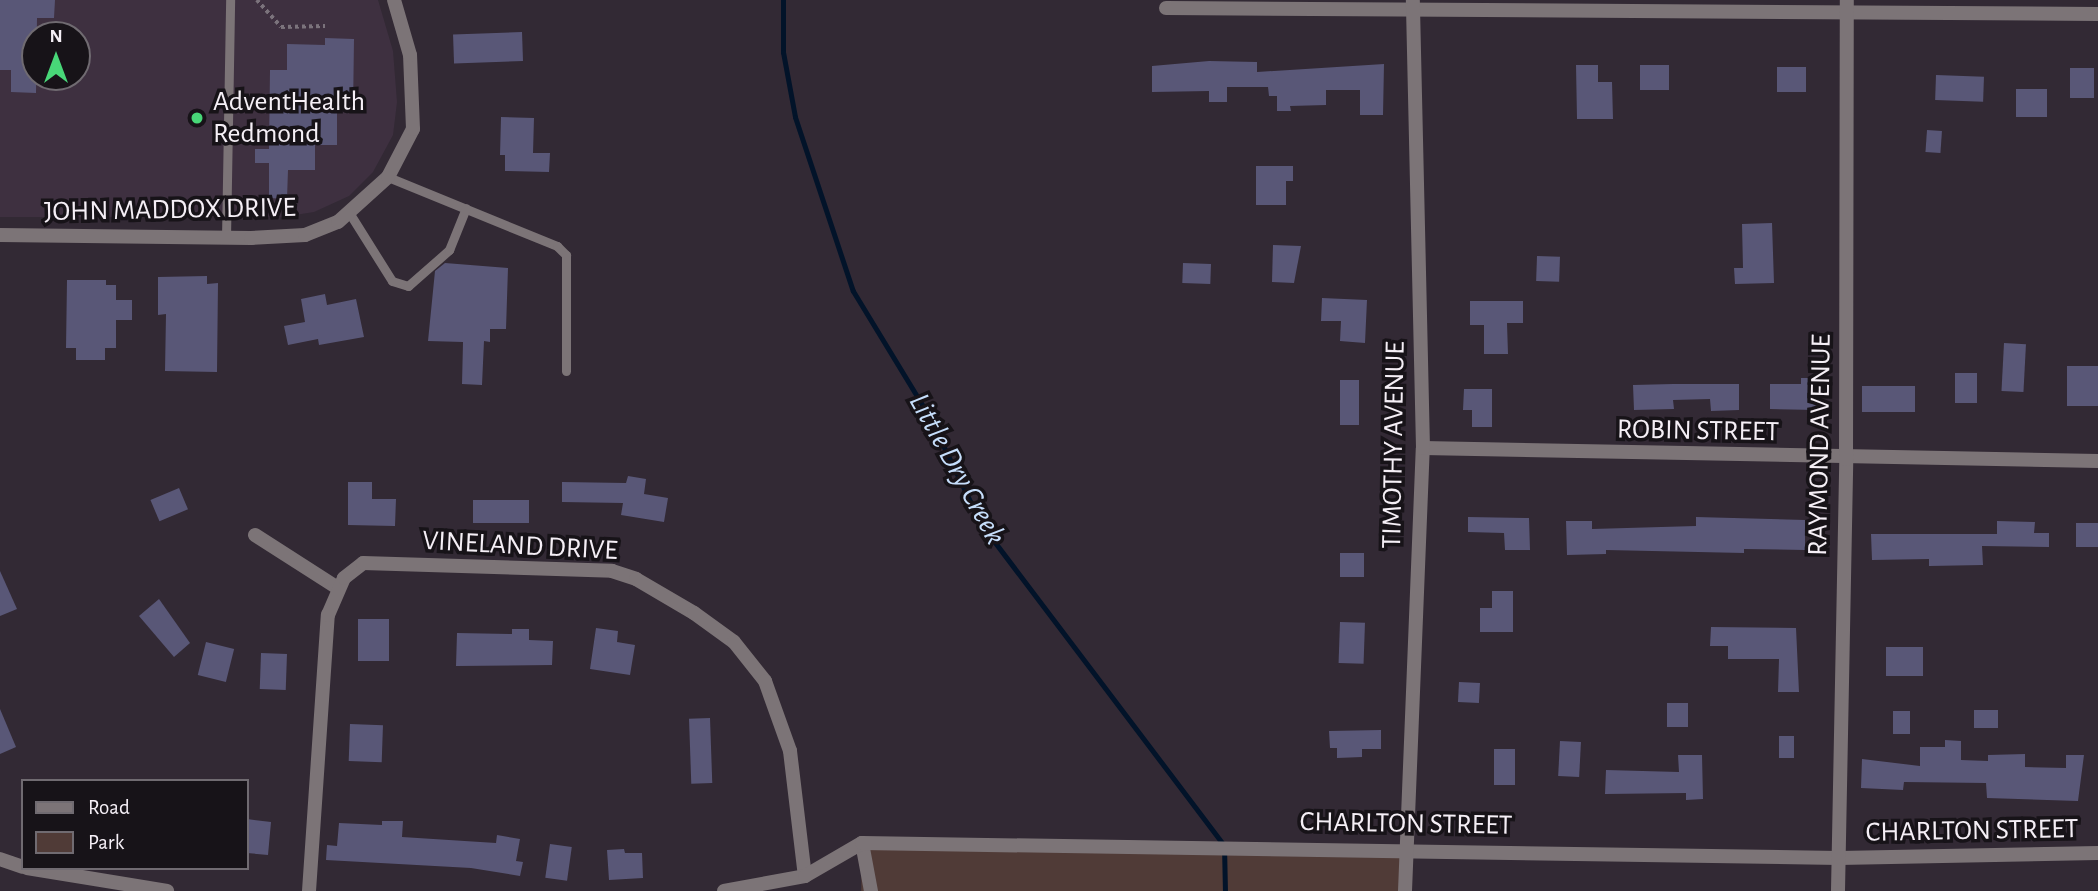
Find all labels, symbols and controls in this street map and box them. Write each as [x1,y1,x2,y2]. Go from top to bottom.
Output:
north arrow [21,21,91,91]
text: N [49,27,63,46]
place label: AdventHealth Redmond [213,85,365,151]
marker: AdventHealth Redmond [187,108,207,128]
street label: JOHN MADDOX DRIVE [44,191,296,229]
street label: RAYMOND AVENUE [1801,334,1839,556]
street label: TIMOTHY AVENUE [1375,341,1413,549]
water label: Little Dry Creek [901,387,1013,551]
street label: ROBIN STREET [1617,413,1779,449]
street label: VINELAND DRIVE [421,524,619,568]
legend [21,779,248,870]
text: Road [88,797,130,818]
street label: CHARLTON STREET [1299,805,1513,843]
street label: CHARLTON STREET [1865,812,2079,850]
text: Park [88,832,124,853]

